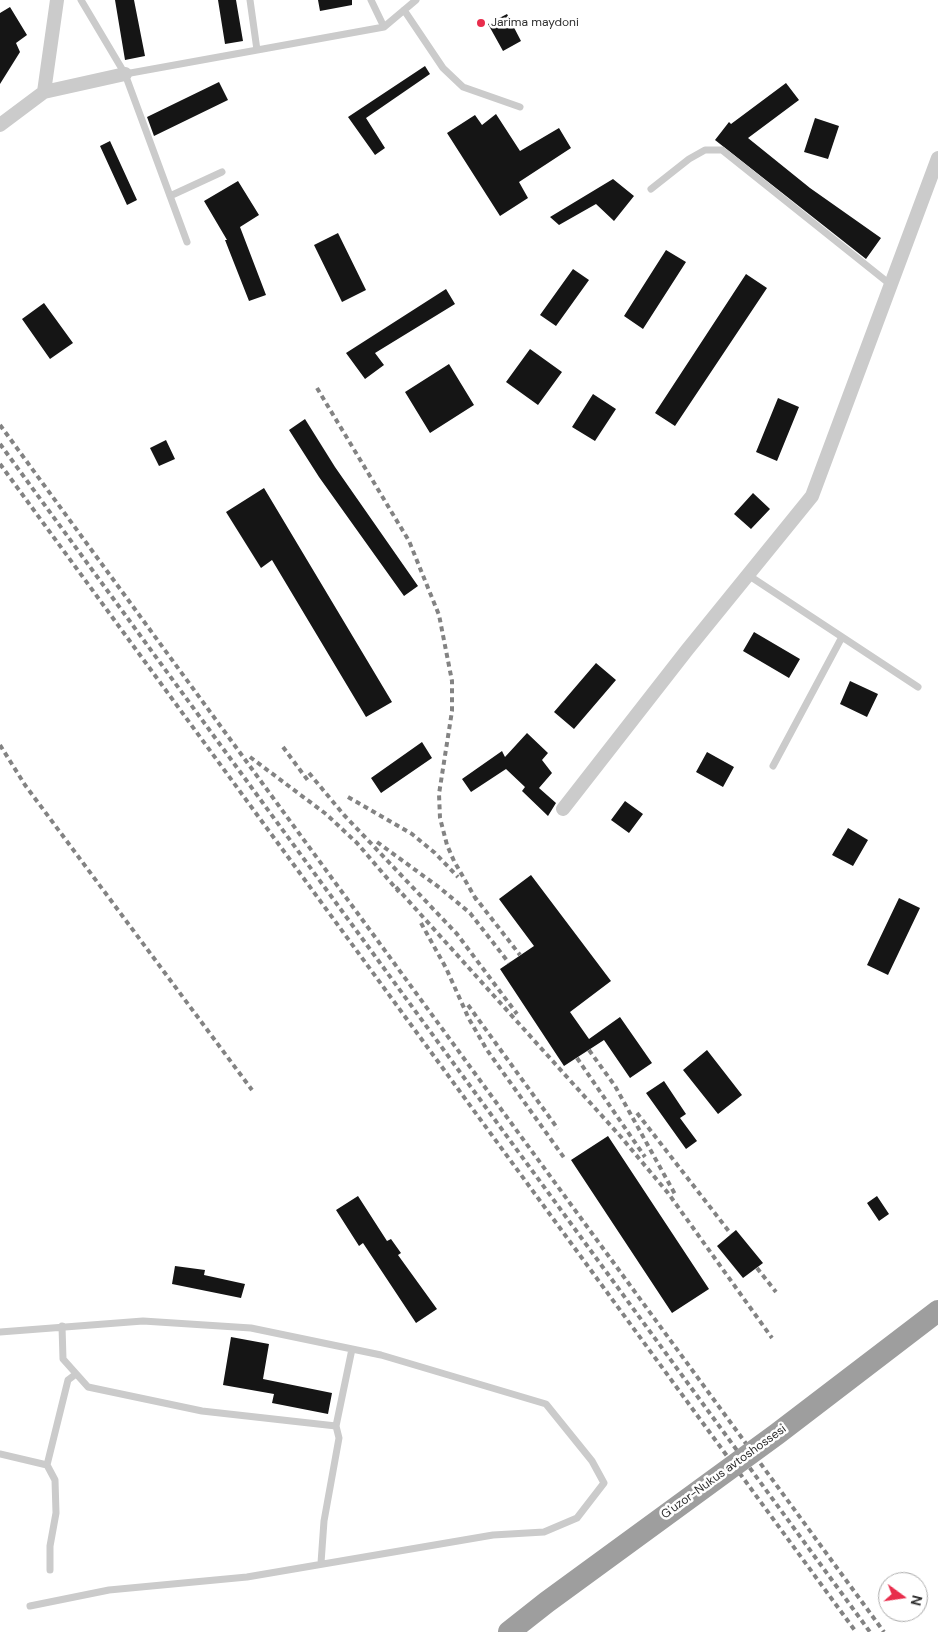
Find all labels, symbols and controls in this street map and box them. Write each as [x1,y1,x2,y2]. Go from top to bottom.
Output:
place label: Jarima maydoni [491,16,579,30]
marker: Jarima maydoni [475,17,487,29]
street label: G'uzor-Nukus avtoshossesi [659,1422,789,1522]
north arrow [878,1572,928,1622]
text: N [907,1593,927,1608]

